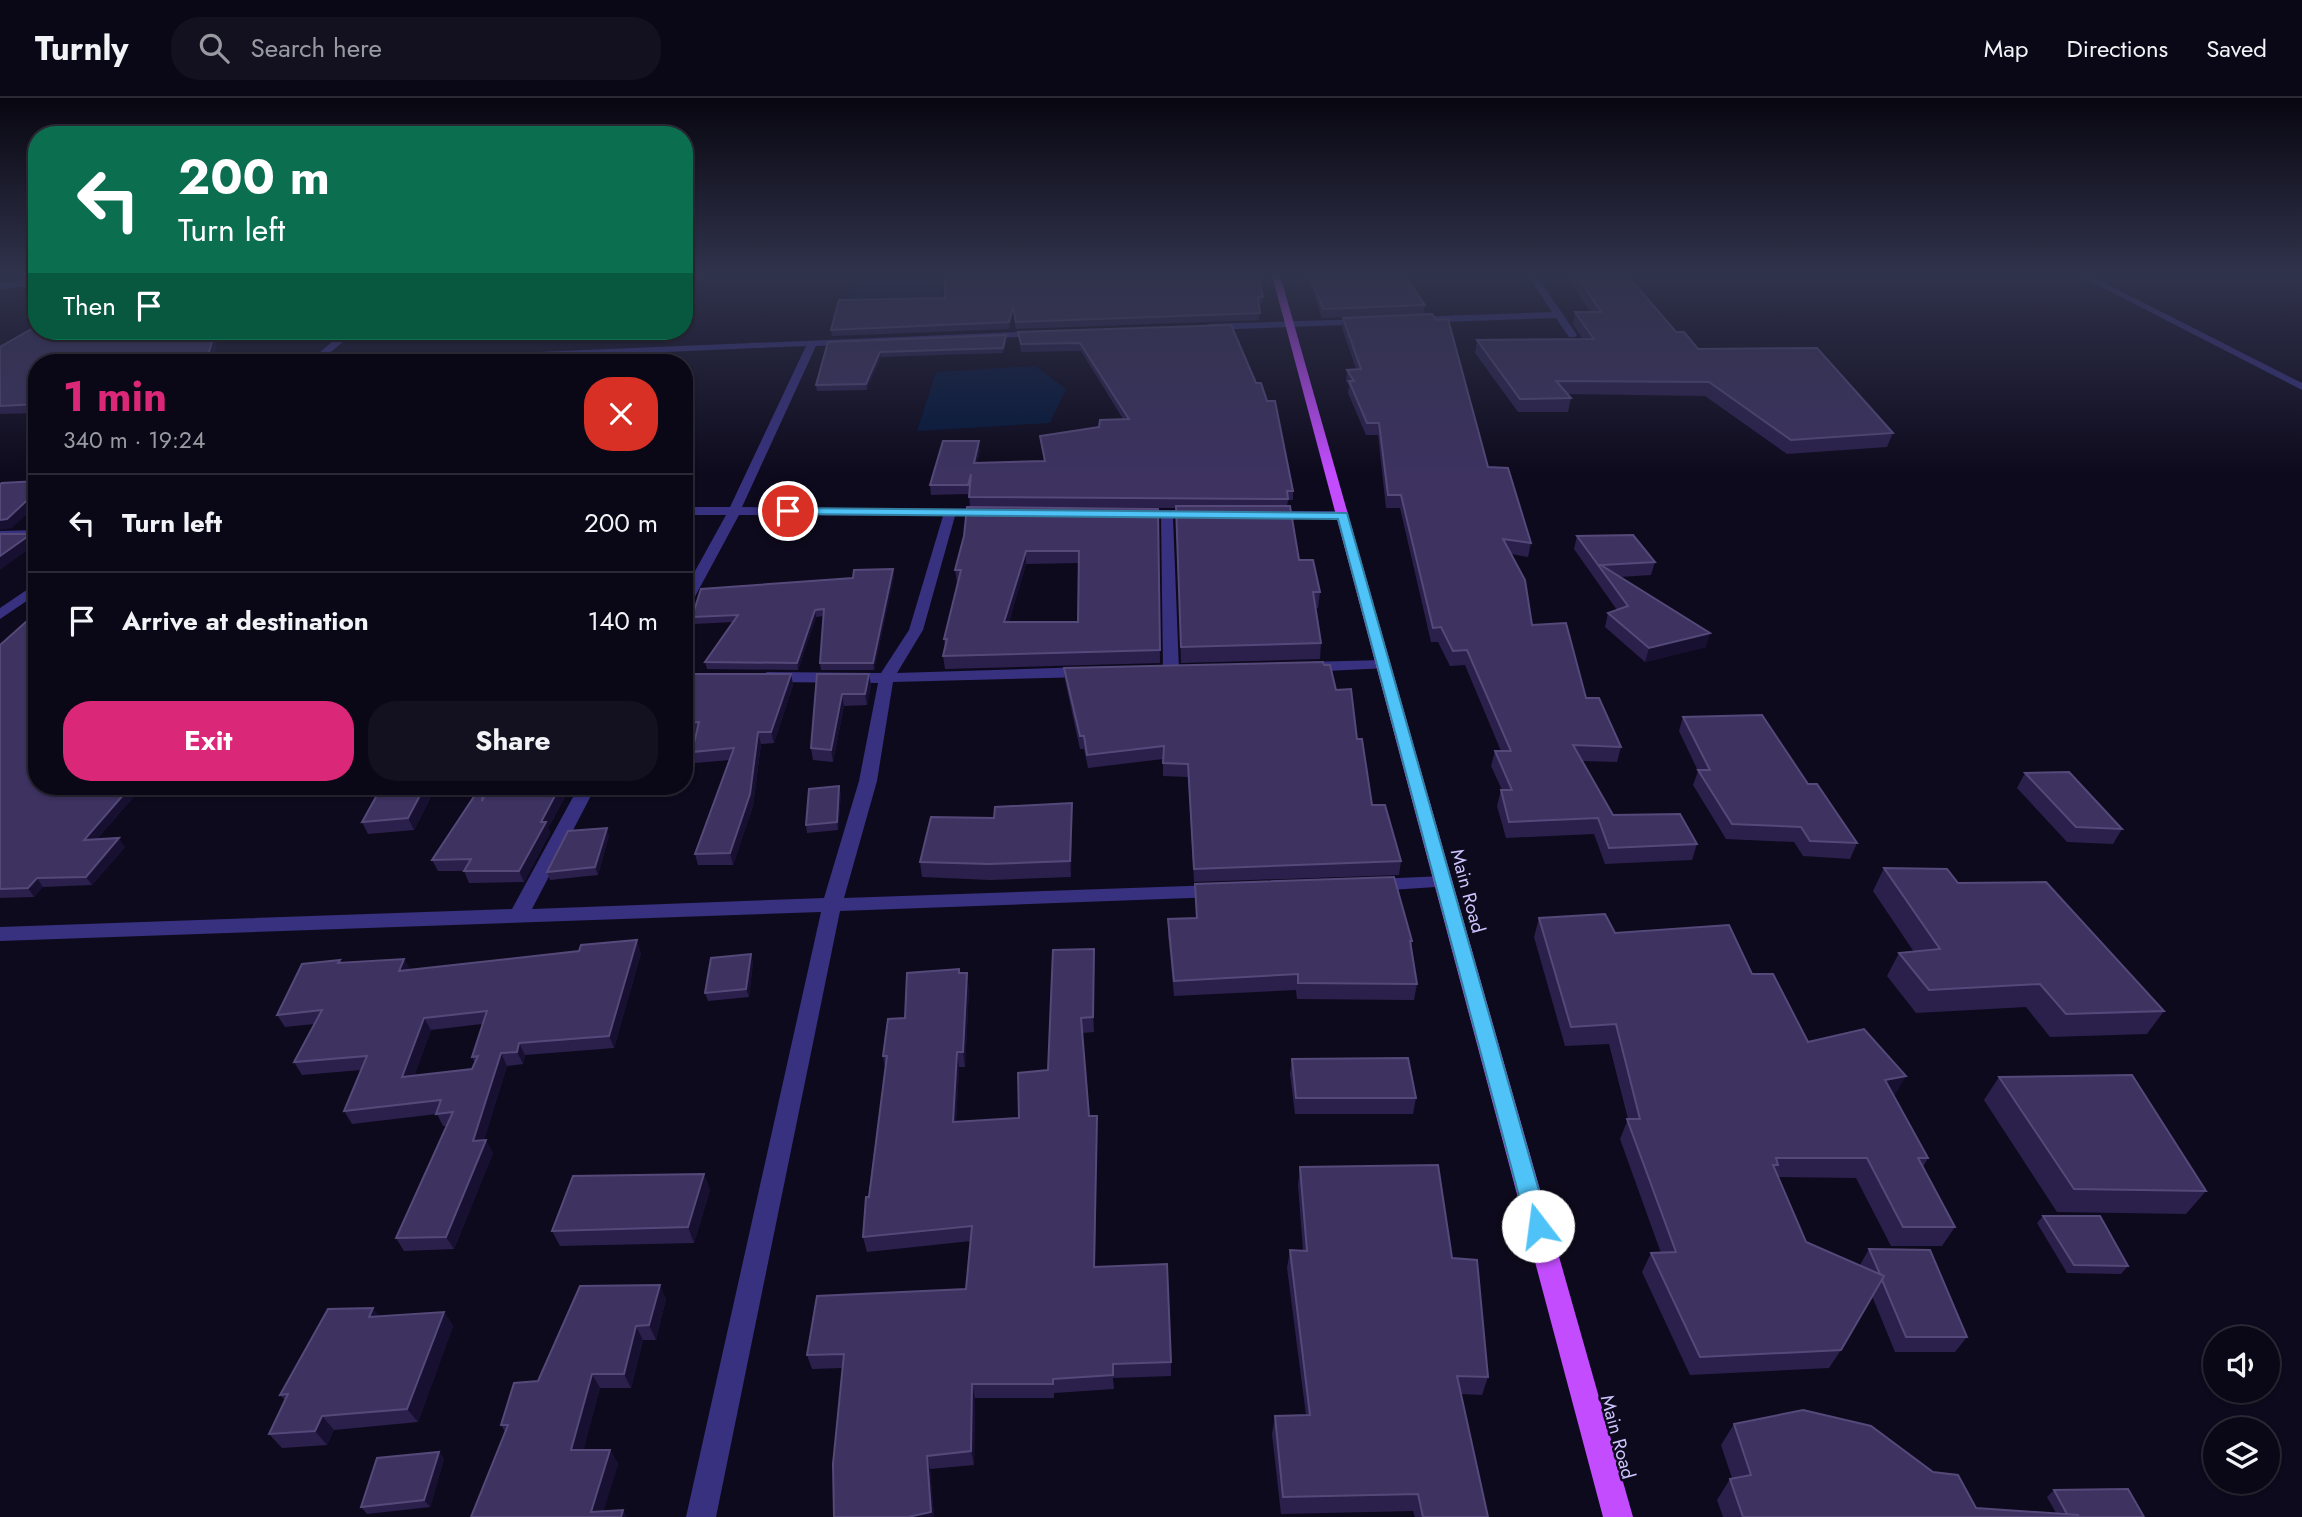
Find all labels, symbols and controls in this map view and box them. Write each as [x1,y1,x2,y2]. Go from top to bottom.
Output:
search box [171,17,661,80]
text: Turnly [35,25,129,72]
icon: search [195,29,233,67]
text: Search here [251,29,382,67]
text: Map [1984,31,2029,66]
text: Directions [2067,31,2168,66]
text: Saved [2206,31,2267,66]
text: 200 m [178,142,330,212]
icon: left [63,154,154,245]
text: Turn left [178,207,285,253]
text: Then [63,287,116,325]
icon: arrive [130,287,168,325]
text: 1 min [63,366,167,427]
button: close [584,377,658,451]
text: 340 m · 19:24 [63,423,205,457]
pin [758,481,818,541]
icon: arrive [769,492,807,530]
icon: left [63,504,101,542]
text: Turn left [122,504,222,542]
text: 200 m [584,504,658,542]
icon: arrive [63,602,101,640]
text: Arrive at destination [122,602,369,640]
text: 140 m [587,602,658,640]
button: Exit [63,701,354,781]
button: Share [368,701,658,781]
street label: Main Road [1444,846,1492,936]
position arrow [1501,1189,1575,1263]
map controls [2203,1326,2280,1494]
button: sound [2203,1326,2280,1403]
street label: Main Road [1594,1392,1642,1482]
button: layers [2203,1417,2280,1494]

